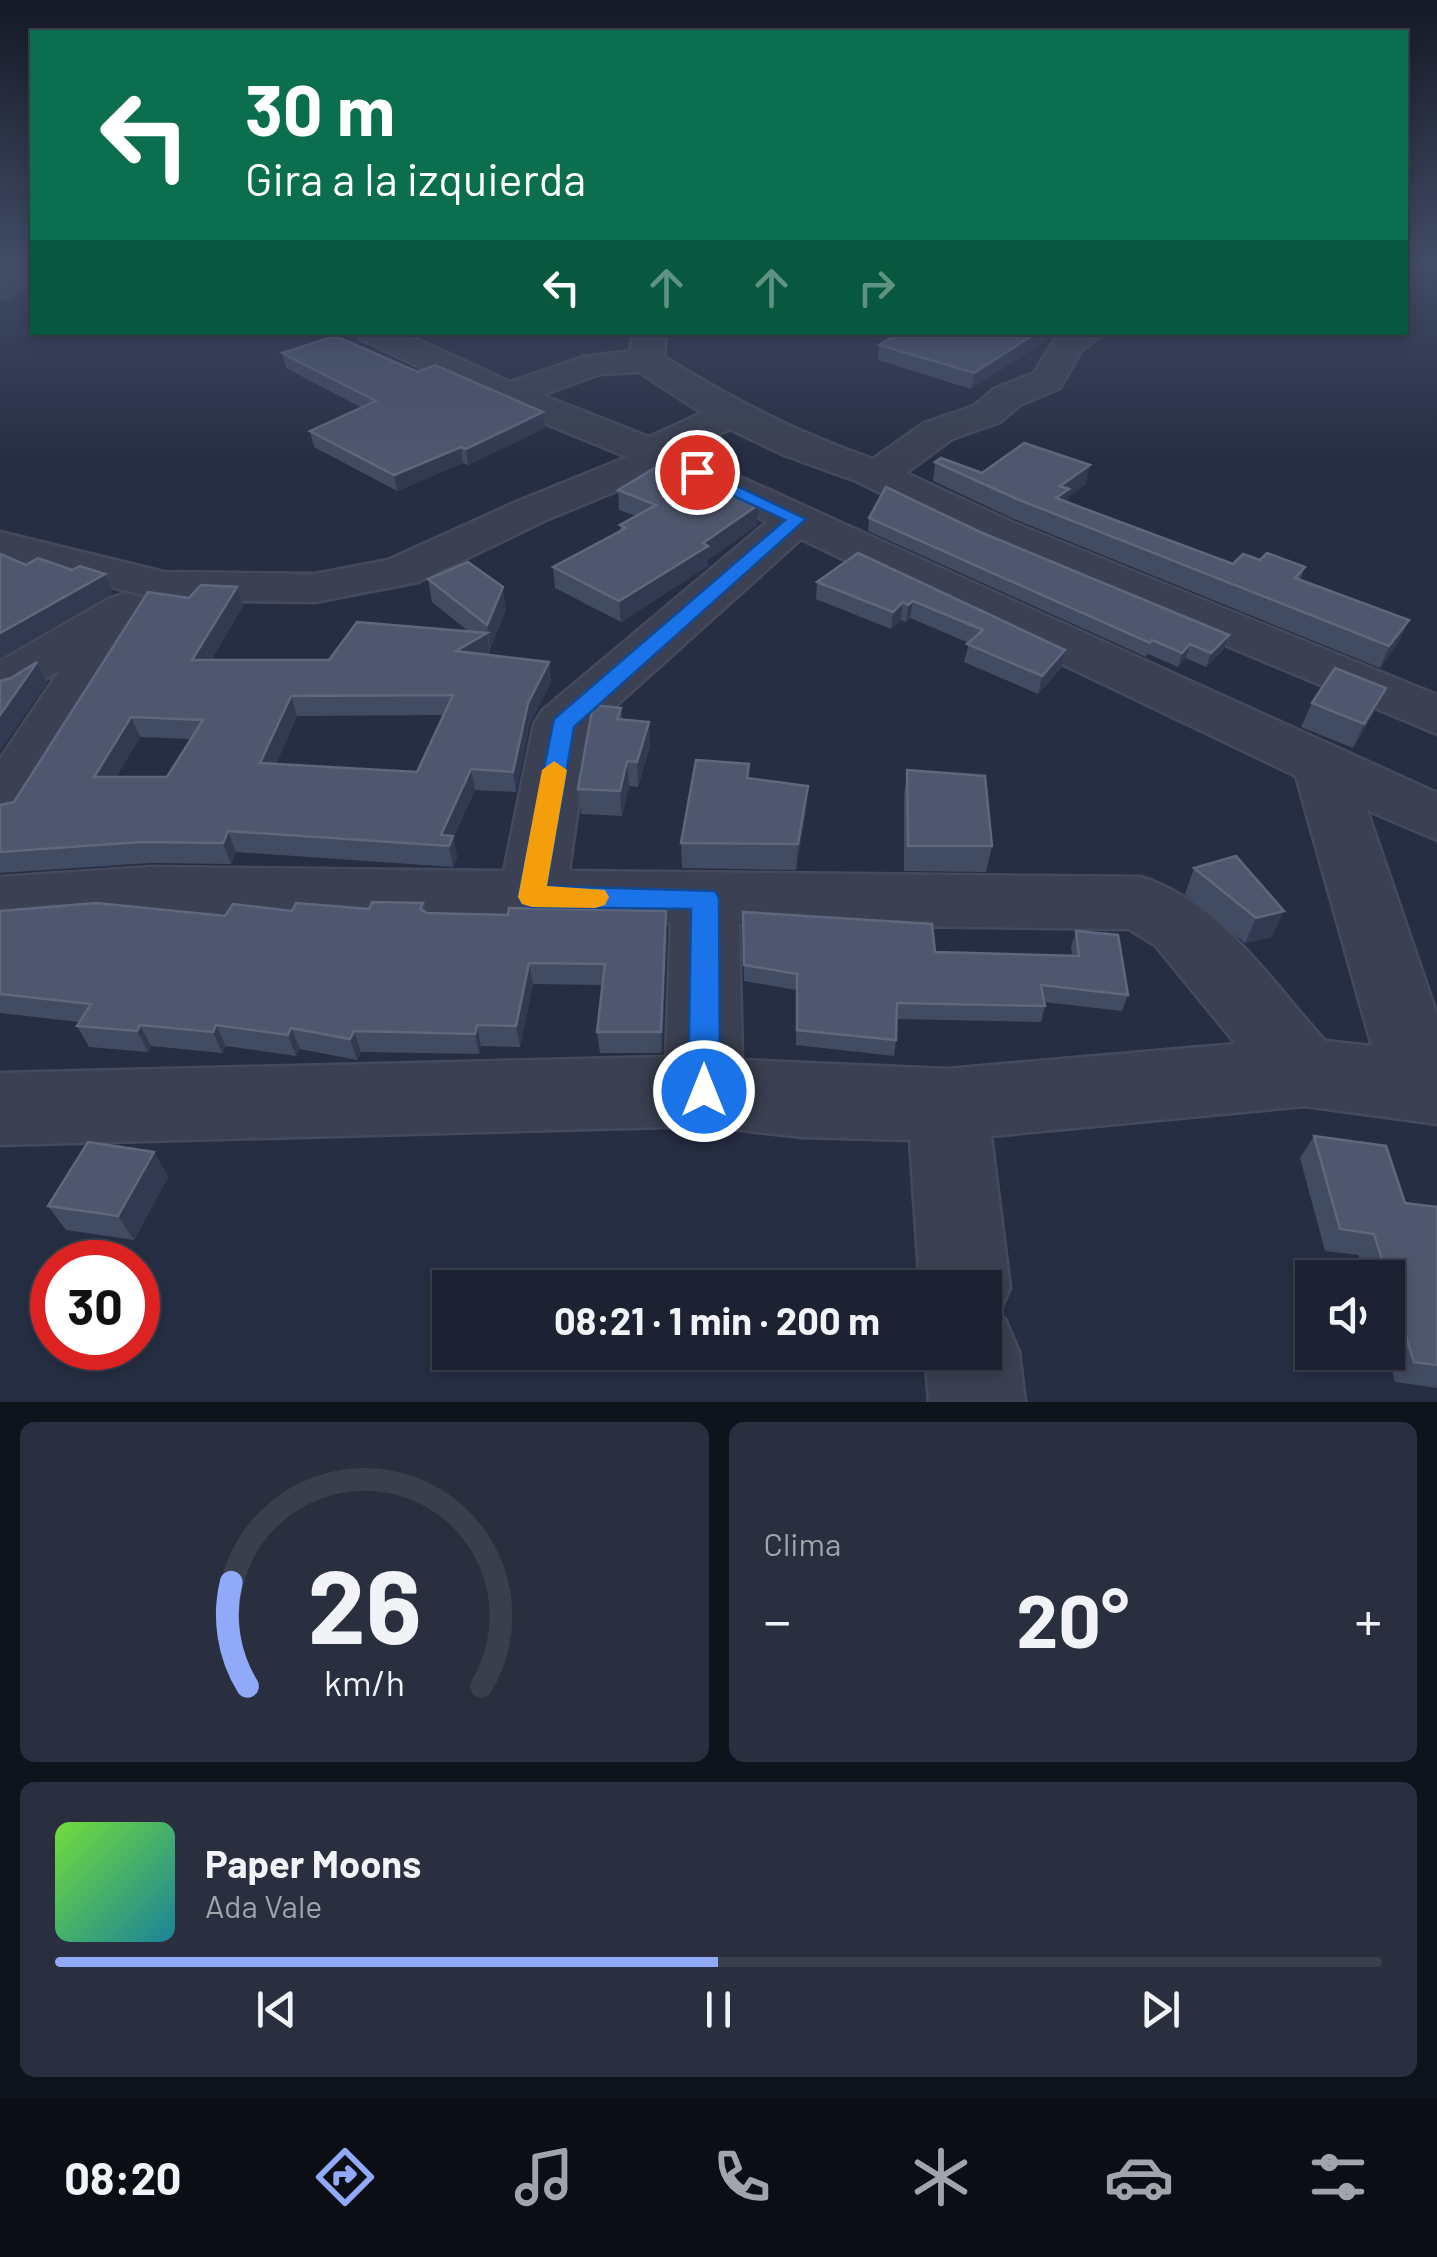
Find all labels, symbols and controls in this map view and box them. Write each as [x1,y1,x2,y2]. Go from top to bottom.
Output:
text: 30 m [245,66,395,150]
icon: left [80,70,210,200]
text: Gira a la izquierda [245,151,586,205]
icon: left [534,260,589,315]
icon: ahead [639,260,694,315]
icon: ahead [744,260,799,315]
icon: right [849,260,904,315]
pin [655,430,740,515]
icon: arrive [670,445,725,500]
position arrow [652,1039,756,1143]
speed limit sign: 30 [30,1240,160,1370]
map controls [1295,1260,1405,1370]
button: sound [1295,1260,1405,1370]
text: 08:21 · 1 min · 200 m [554,1297,880,1343]
text: Clima [764,1524,841,1562]
text: 26 [307,1540,421,1665]
text: 20° [1016,1573,1129,1663]
text: − [764,1586,791,1652]
text: + [1354,1586,1382,1652]
text: km/h [324,1660,405,1703]
text: Paper Moons [205,1840,421,1886]
text: Ada Vale [205,1886,322,1924]
icon: previous [249,1982,304,2037]
icon: pause [691,1982,746,2037]
icon: next [1133,1982,1188,2037]
icon: directions [310,2142,380,2212]
icon: music [509,2142,579,2212]
icon: phone [707,2142,777,2212]
icon: climate [906,2142,976,2212]
icon: car [1104,2142,1174,2212]
icon: filters [1303,2142,1373,2212]
text: 08:20 [64,2150,182,2204]

